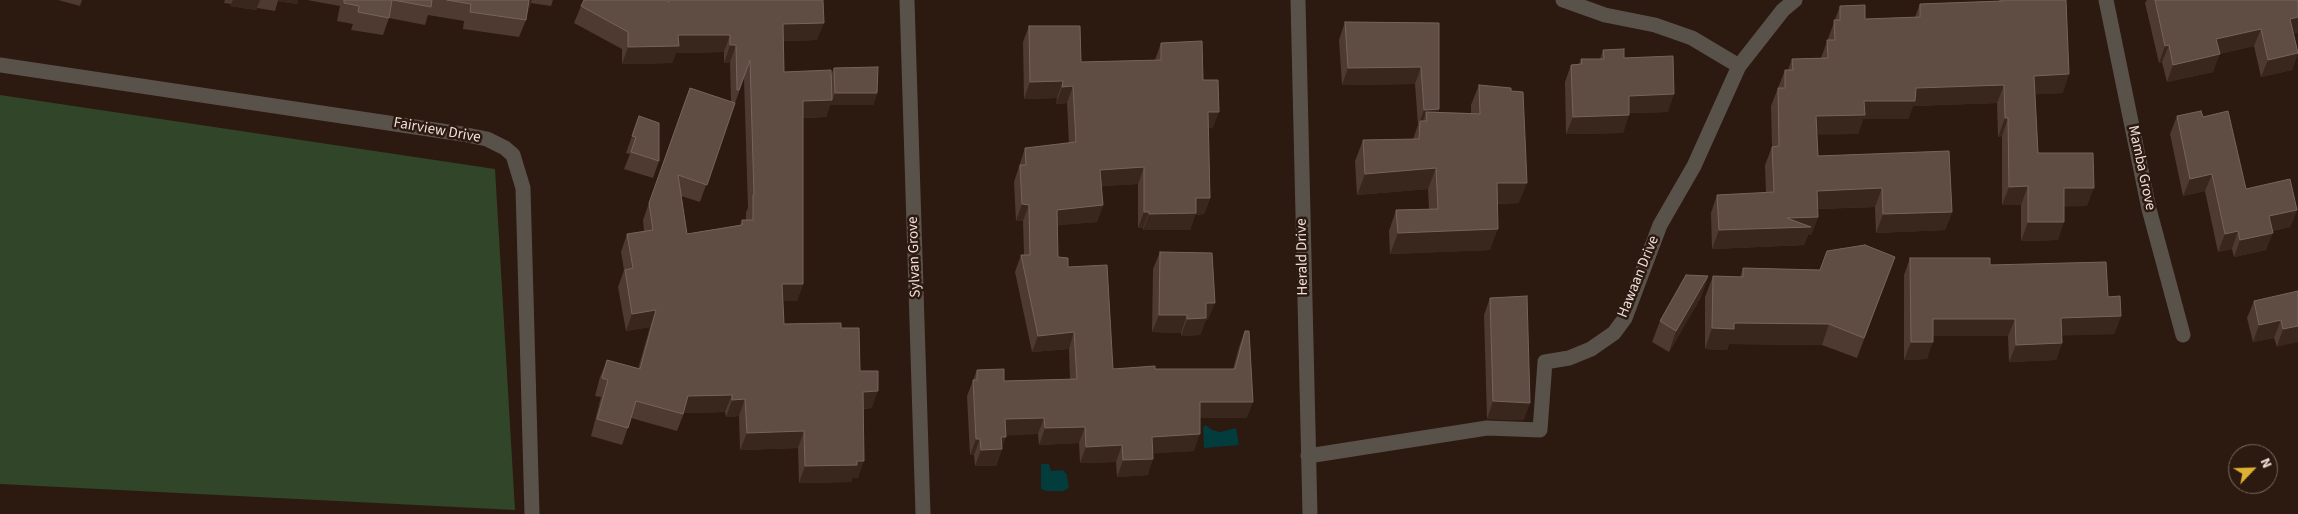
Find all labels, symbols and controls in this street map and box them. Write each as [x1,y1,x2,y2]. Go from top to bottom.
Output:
street label: Fairview Drive [392,114,482,148]
street label: Mamba Grove [2123,124,2159,212]
street label: Sylvan Grove [905,216,925,298]
street label: Herald Drive [1293,218,1313,296]
street label: Hawaan Drive [1614,233,1664,321]
north arrow [2228,444,2278,494]
text: N [2255,455,2277,472]

